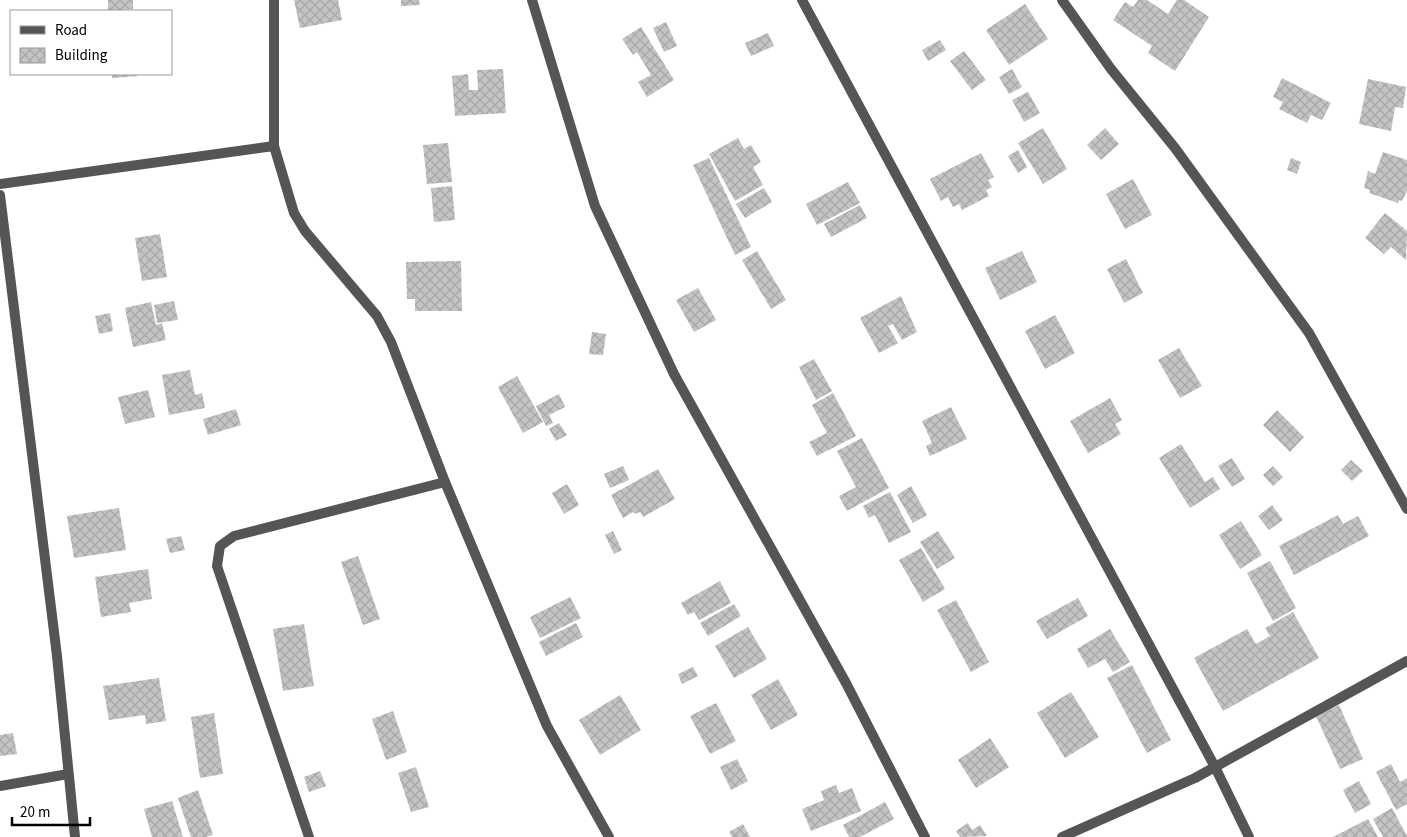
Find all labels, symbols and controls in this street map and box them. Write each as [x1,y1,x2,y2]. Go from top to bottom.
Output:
legend [10,10,172,75]
text: Road [55,20,87,41]
text: Building [55,45,108,66]
scale bar [12,794,90,826]
text: 20 m [20,802,50,823]

